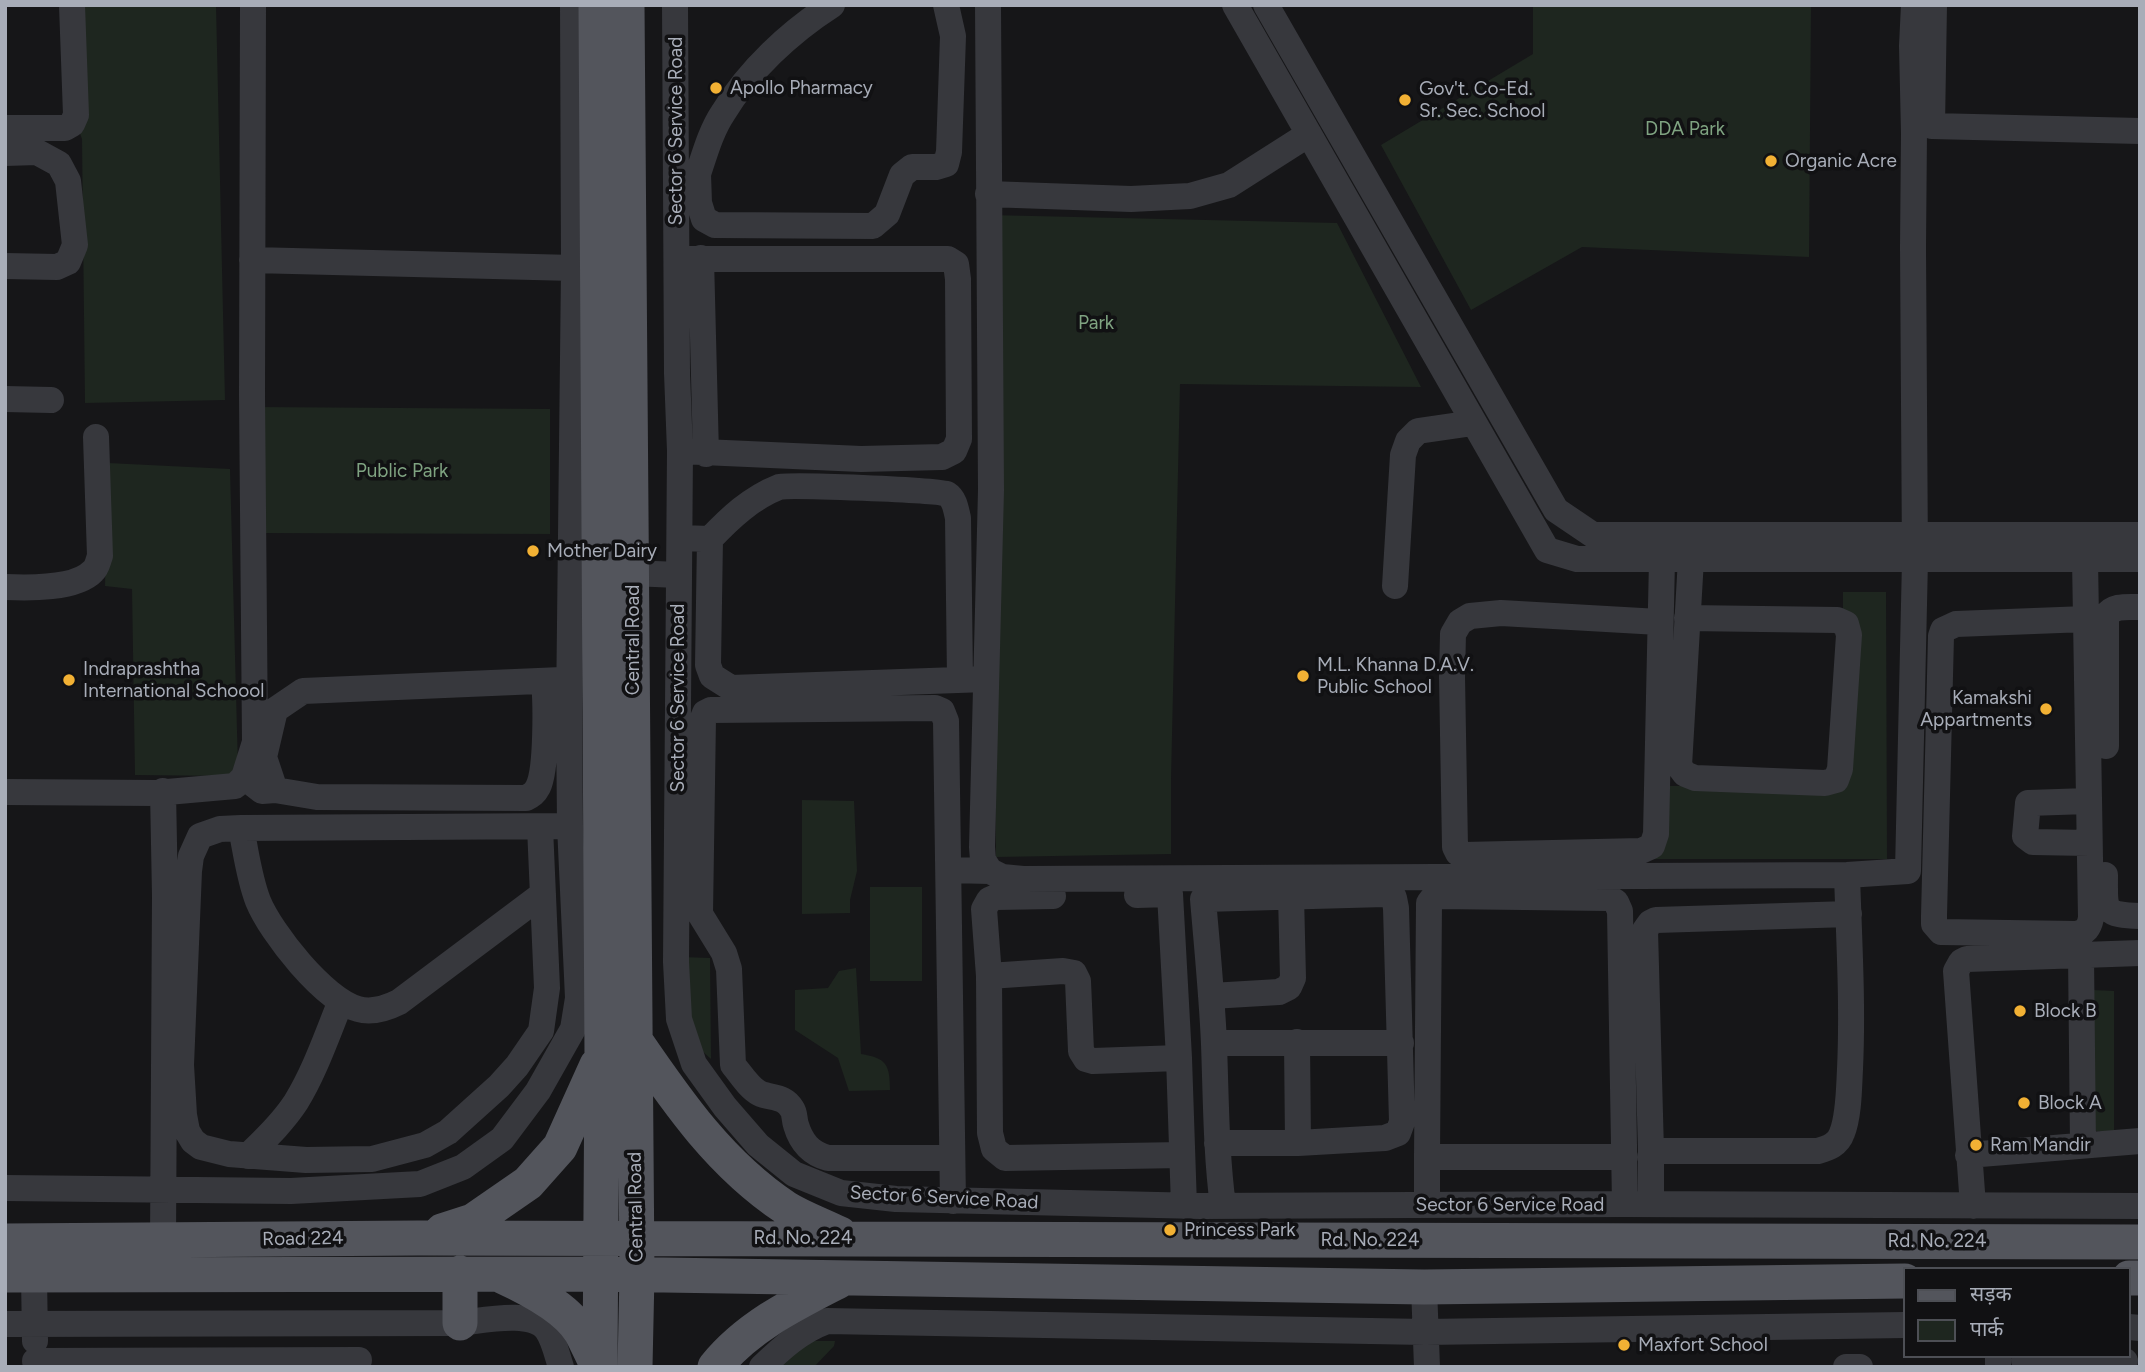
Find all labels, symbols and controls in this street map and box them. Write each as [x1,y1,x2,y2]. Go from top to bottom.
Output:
street label: Sector 6 Service Road [665,37,687,225]
place label: Apollo Pharmacy [730,77,873,99]
place label: Gov't. Co-Ed. Sr. Sec. School [1419,78,1545,122]
marker: Apollo Pharmacy [708,80,724,96]
marker: Gov't. Co-Ed. Sr. Sec. School [1397,92,1413,108]
park label: DDA Park [1645,118,1725,140]
place label: Organic Acre [1785,150,1897,172]
marker: Organic Acre [1763,153,1779,169]
park label: Park [1078,312,1114,334]
park label: Public Park [356,460,448,482]
place label: Mother Dairy [547,540,657,562]
marker: Mother Dairy [525,543,541,559]
street label: Central Road [622,585,644,695]
street label: Sector 6 Service Road [667,604,689,792]
place label: M.L. Khanna D.A.V. Public School [1317,654,1474,698]
place label: Indraprashtha International Schoool [83,658,265,702]
marker: M.L. Khanna D.A.V. Public School [1295,668,1311,684]
marker: Indraprashtha International Schoool [61,672,77,688]
place label: Kamakshi Appartments [1920,687,2032,731]
marker: Kamakshi Appartments [2038,701,2054,717]
place label: Block B [2034,1000,2097,1022]
marker: Block B [2012,1003,2028,1019]
place label: Block A [2038,1092,2102,1114]
marker: Block A [2016,1095,2032,1111]
place label: Ram Mandir [1990,1134,2091,1156]
marker: Ram Mandir [1968,1137,1984,1153]
street label: Central Road [624,1152,648,1262]
street label: Sector 6 Service Road [849,1182,1039,1214]
street label: Sector 6 Service Road [1416,1194,1604,1216]
place label: Princess Park [1184,1219,1296,1241]
marker: Princess Park [1162,1222,1178,1238]
street label: Road 224 [262,1227,344,1251]
street label: Rd. No. 224 [753,1227,853,1249]
street label: Rd. No. 224 [1320,1229,1420,1251]
street label: Rd. No. 224 [1887,1230,1987,1252]
legend [1904,1267,2131,1358]
text: सड़क [1970,1281,2012,1306]
text: पार्क [1970,1316,2004,1341]
place label: Maxfort School [1638,1334,1768,1356]
marker: Maxfort School [1616,1337,1632,1353]

